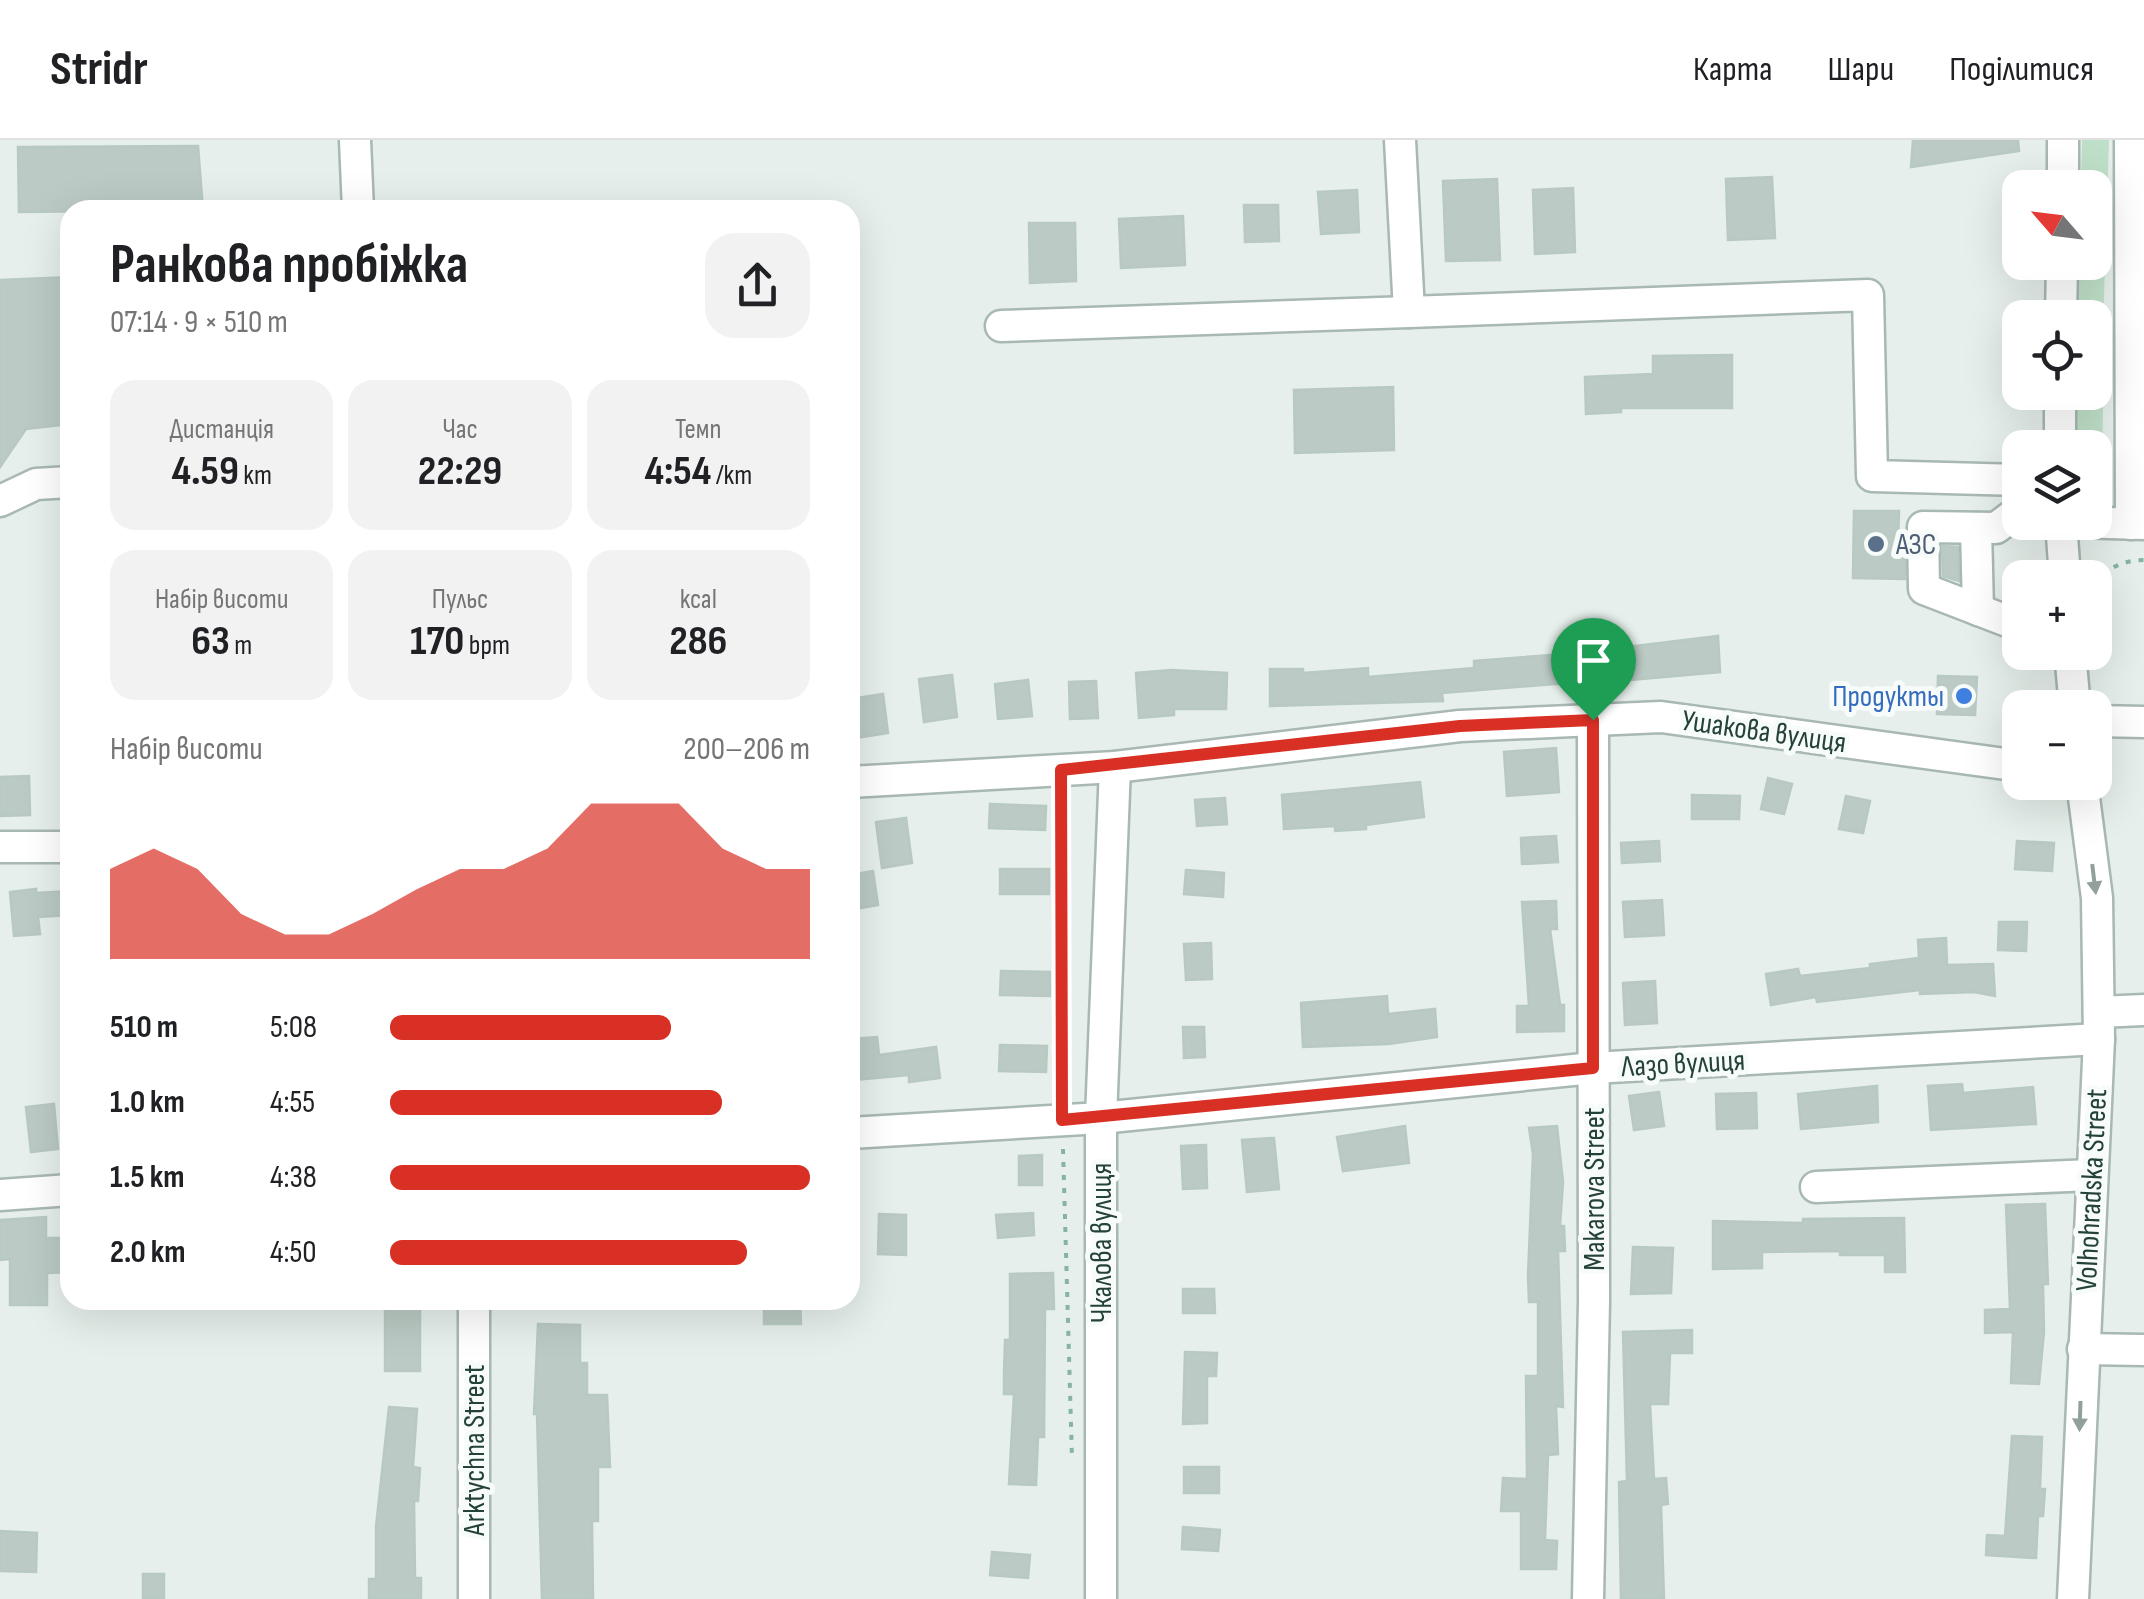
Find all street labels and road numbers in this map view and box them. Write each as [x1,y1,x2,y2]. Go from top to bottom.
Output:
street label: Ушакова вулиця [1679,703,1848,761]
street label: Лазо вулиця [1619,1043,1746,1085]
street label: Volhohradska Street [2069,1088,2115,1292]
street label: Makarova Street [1577,1107,1613,1271]
street label: Чкалова вулиця [1084,1163,1120,1323]
street label: Arktychna Street [457,1364,493,1537]

